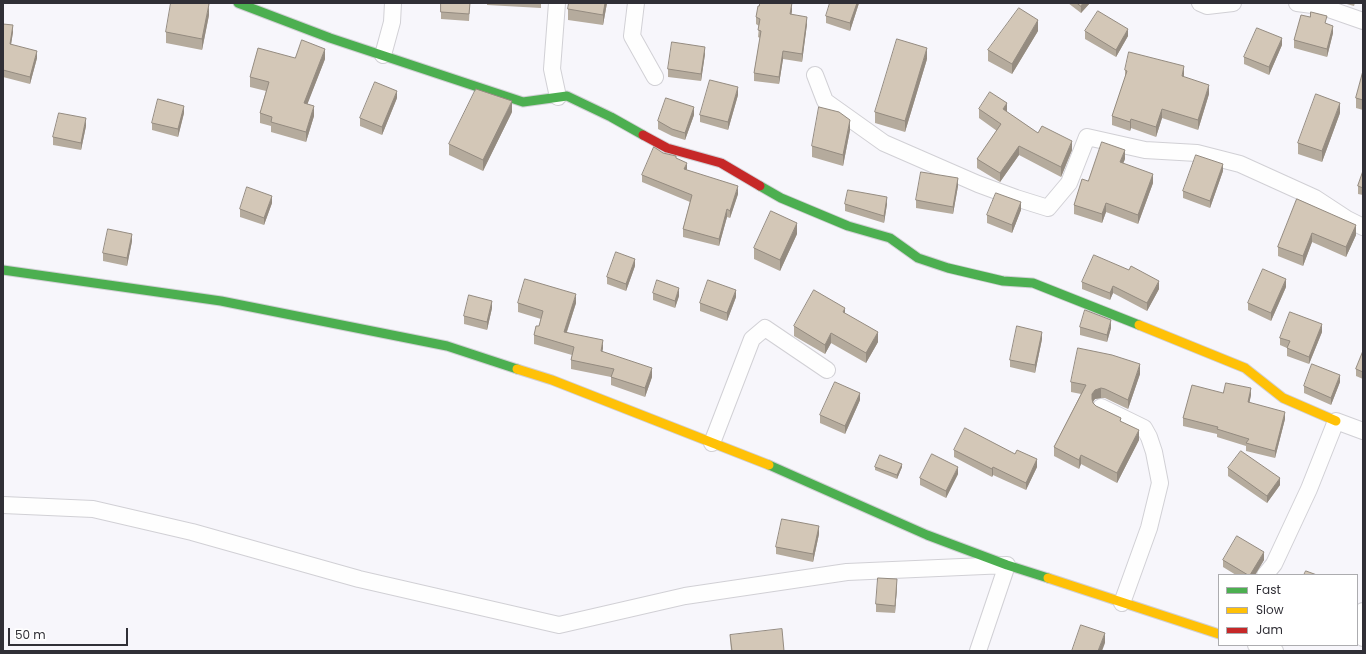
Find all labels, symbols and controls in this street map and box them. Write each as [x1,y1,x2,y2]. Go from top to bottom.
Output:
legend [1218,574,1358,646]
text: Fast [1256,581,1281,598]
text: Slow [1256,601,1284,618]
scale bar [10,620,130,646]
text: Jam [1256,621,1283,638]
text: 50 m [15,626,46,643]

